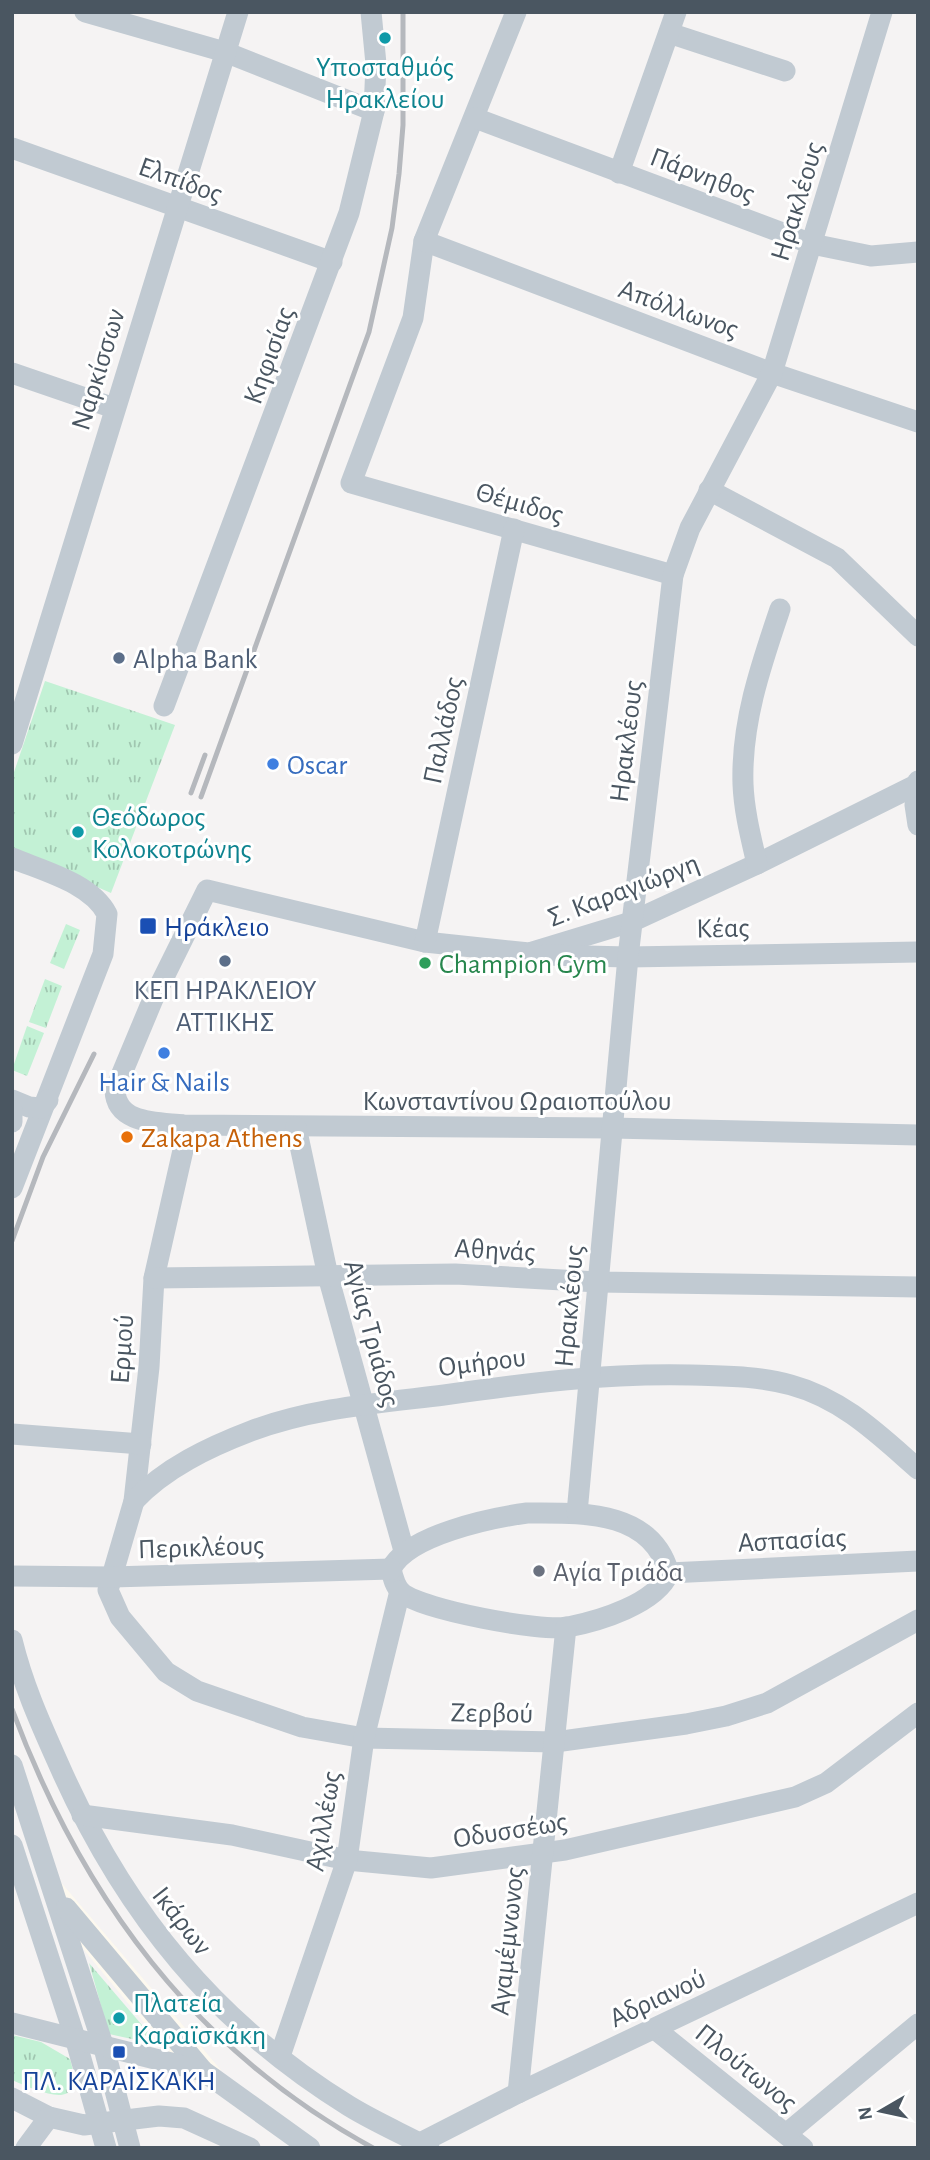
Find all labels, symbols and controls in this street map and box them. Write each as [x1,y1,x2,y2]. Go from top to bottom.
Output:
marker: Υποσταθμός Ηρακλείου [377,30,393,46]
place label: Υποσταθμός Ηρακλείου [316,54,454,114]
street label: Ηρακλέους [767,139,829,264]
street label: Πάρνηθος [646,143,759,209]
street label: Ελπίδος [135,153,226,209]
street label: Απόλλωνος [615,275,742,345]
street label: Κηφισίας [239,303,300,408]
street label: Ναρκίσσων [67,306,131,434]
street label: Θέμιδος [472,478,567,530]
place label: Alpha Bank [133,646,258,674]
marker: Alpha Bank [111,650,127,666]
street label: Παλλάδος [419,674,469,786]
street label: Ηρακλέους [606,678,648,804]
place label: Oscar [287,752,347,780]
marker: Oscar [265,756,281,772]
place label: Θεόδωρος Κολοκοτρώνης [92,804,252,864]
marker: Θεόδωρος Κολοκοτρώνης [70,824,86,840]
street label: Σ. Καραγιώργη [544,849,703,933]
place label: Ηράκλειο [164,914,269,942]
street label: Κέας [696,915,750,943]
marker: Ηράκλειο [138,916,158,936]
place label: Champion Gym [439,951,607,979]
marker: ΚΕΠ ΗΡΑΚΛΕΙΟΥ ΑΤΤΙΚΗΣ [217,953,233,969]
marker: Champion Gym [417,955,433,971]
place label: ΚΕΠ ΗΡΑΚΛΕΙΟΥ ΑΤΤΙΚΗΣ [133,977,317,1037]
marker: Hair & Nails [156,1045,172,1061]
place label: Hair & Nails [98,1069,230,1097]
street label: Κωνσταντίνου Ωραιοπούλου [363,1088,671,1116]
place label: Zakapa Athens [141,1125,303,1153]
marker: Zakapa Athens [119,1129,135,1145]
street label: Αθηνάς [454,1235,536,1267]
street label: Ηρακλέους [551,1244,589,1369]
street label: Αγίας Τριάδος [338,1257,404,1410]
street label: Ερμού [107,1314,139,1385]
street label: Ομήρου [437,1344,528,1382]
street label: Ασπασίας [737,1524,847,1558]
street label: Περικλέους [137,1532,265,1564]
place label: Αγία Τριάδα [553,1559,683,1587]
marker: Αγία Τριάδα [531,1563,547,1579]
street label: Ζερβού [450,1699,534,1729]
street label: Αχιλλέως [301,1769,347,1874]
street label: Οδυσσέως [451,1808,569,1854]
street label: Αγαμέμνωνος [486,1865,530,2017]
street label: Ικάρων [146,1882,216,1961]
street label: Αδριανού [606,1964,710,2033]
place label: Πλατεία Καραϊσκάκη [133,1990,266,2050]
marker: Πλατεία Καραϊσκάκη [111,2010,127,2026]
street label: Πλούτωνος [689,2019,802,2118]
marker: ΠΛ. ΚΑΡΑΪΣΚΑΚΗ [111,2044,127,2060]
place label: ΠΛ. ΚΑΡΑΪΣΚΑΚΗ [22,2066,216,2096]
north arrow [846,2076,916,2146]
text: N [855,2105,876,2121]

